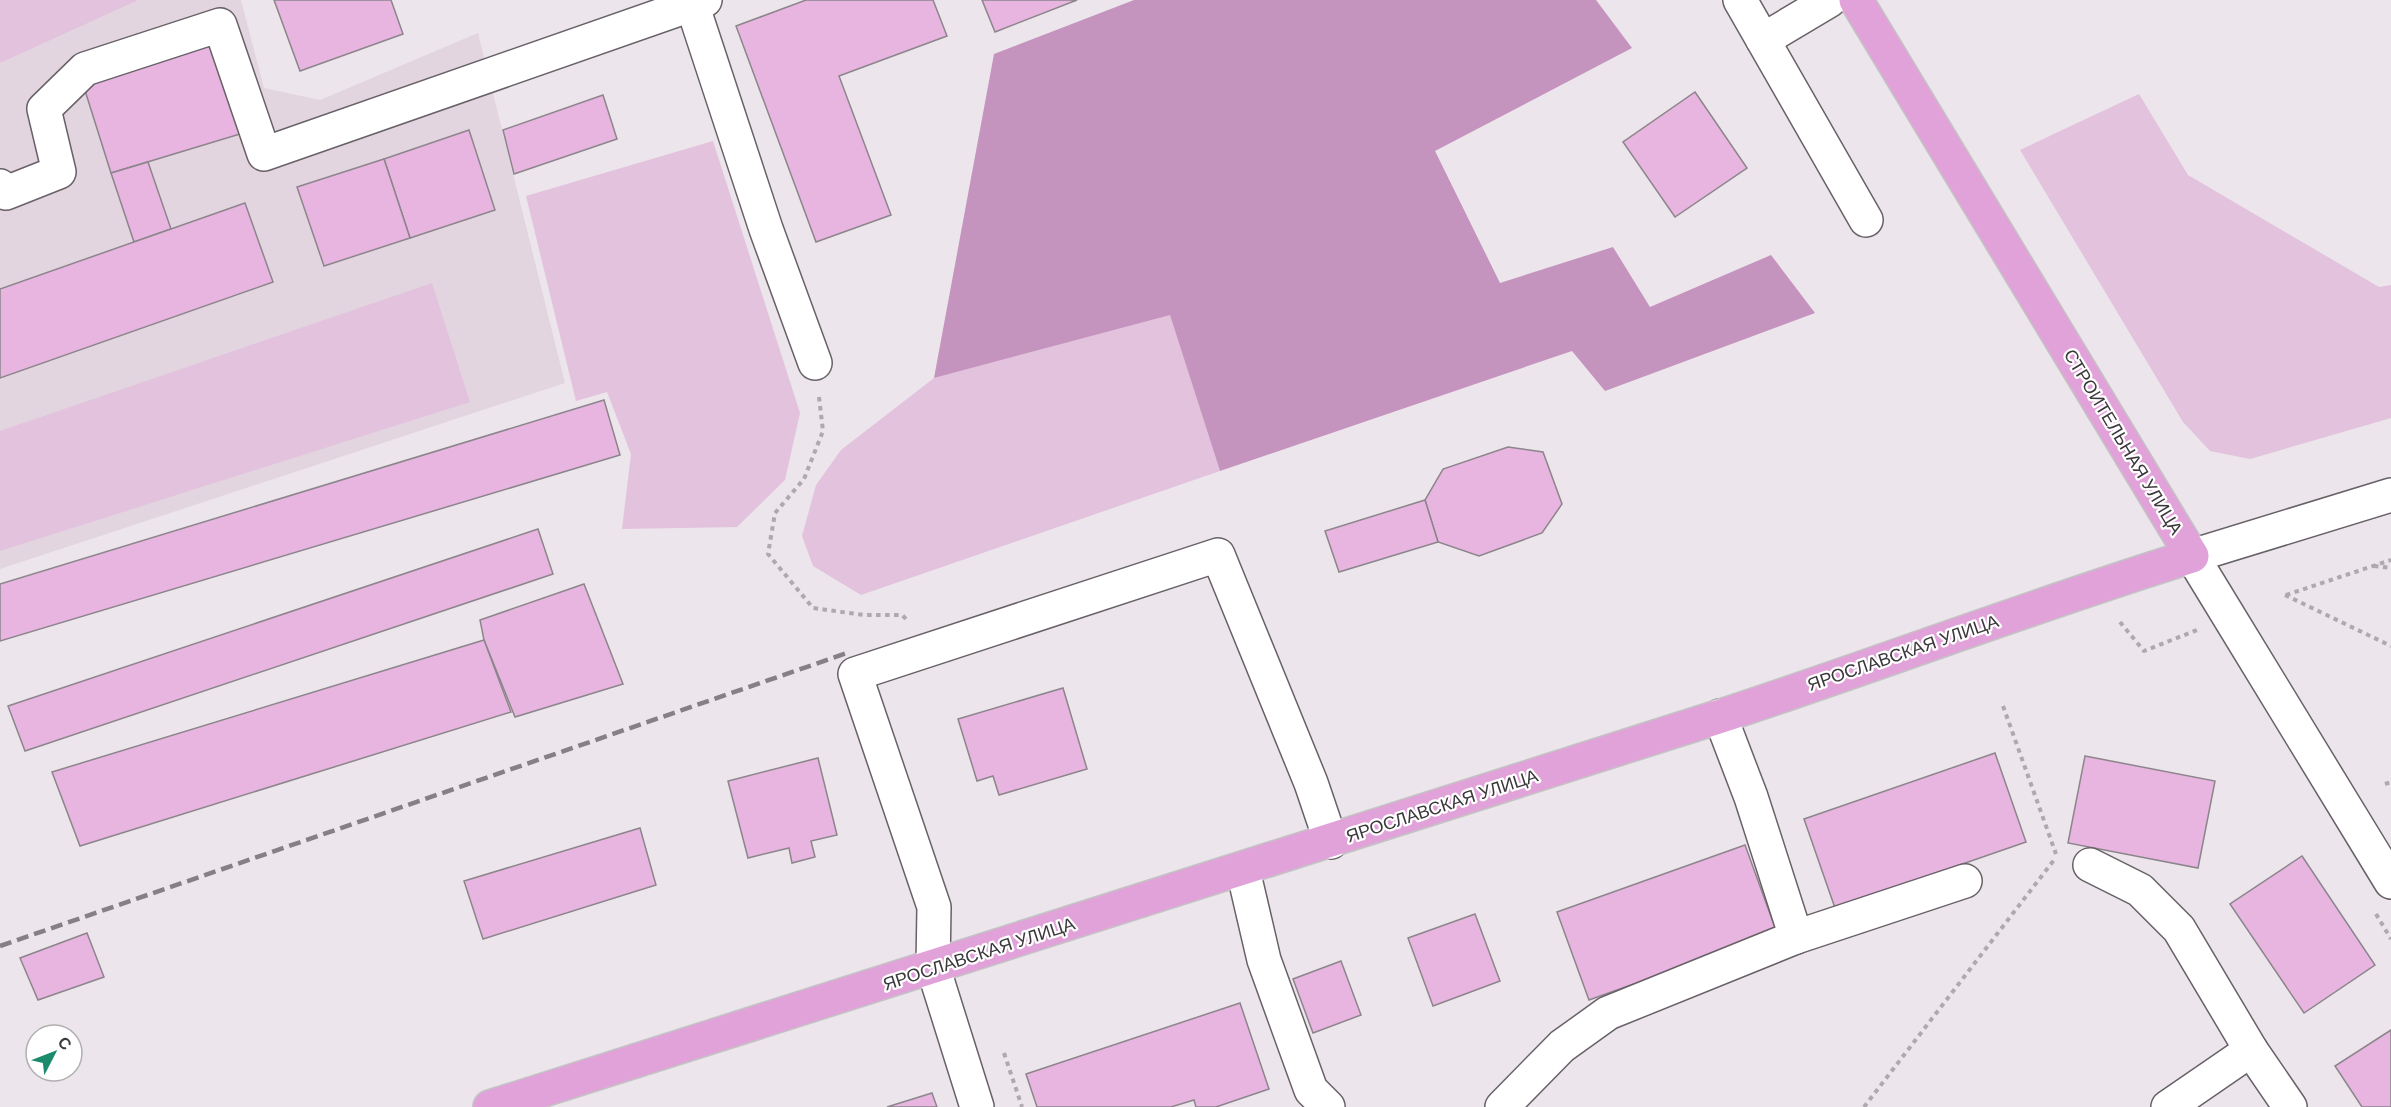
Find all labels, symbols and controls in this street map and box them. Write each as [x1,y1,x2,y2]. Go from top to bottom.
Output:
street label: СТРОИТЕЛЬНАЯ УЛИЦА [2060,346,2186,538]
street label: ЯРОСЛАВСКАЯ УЛИЦА [1805,611,2001,695]
street label: ЯРОСЛАВСКАЯ УЛИЦА [1343,765,1541,847]
street label: ЯРОСЛАВСКАЯ УЛИЦА [880,913,1078,995]
north arrow [24,1023,84,1083]
text: С [55,1033,75,1054]

